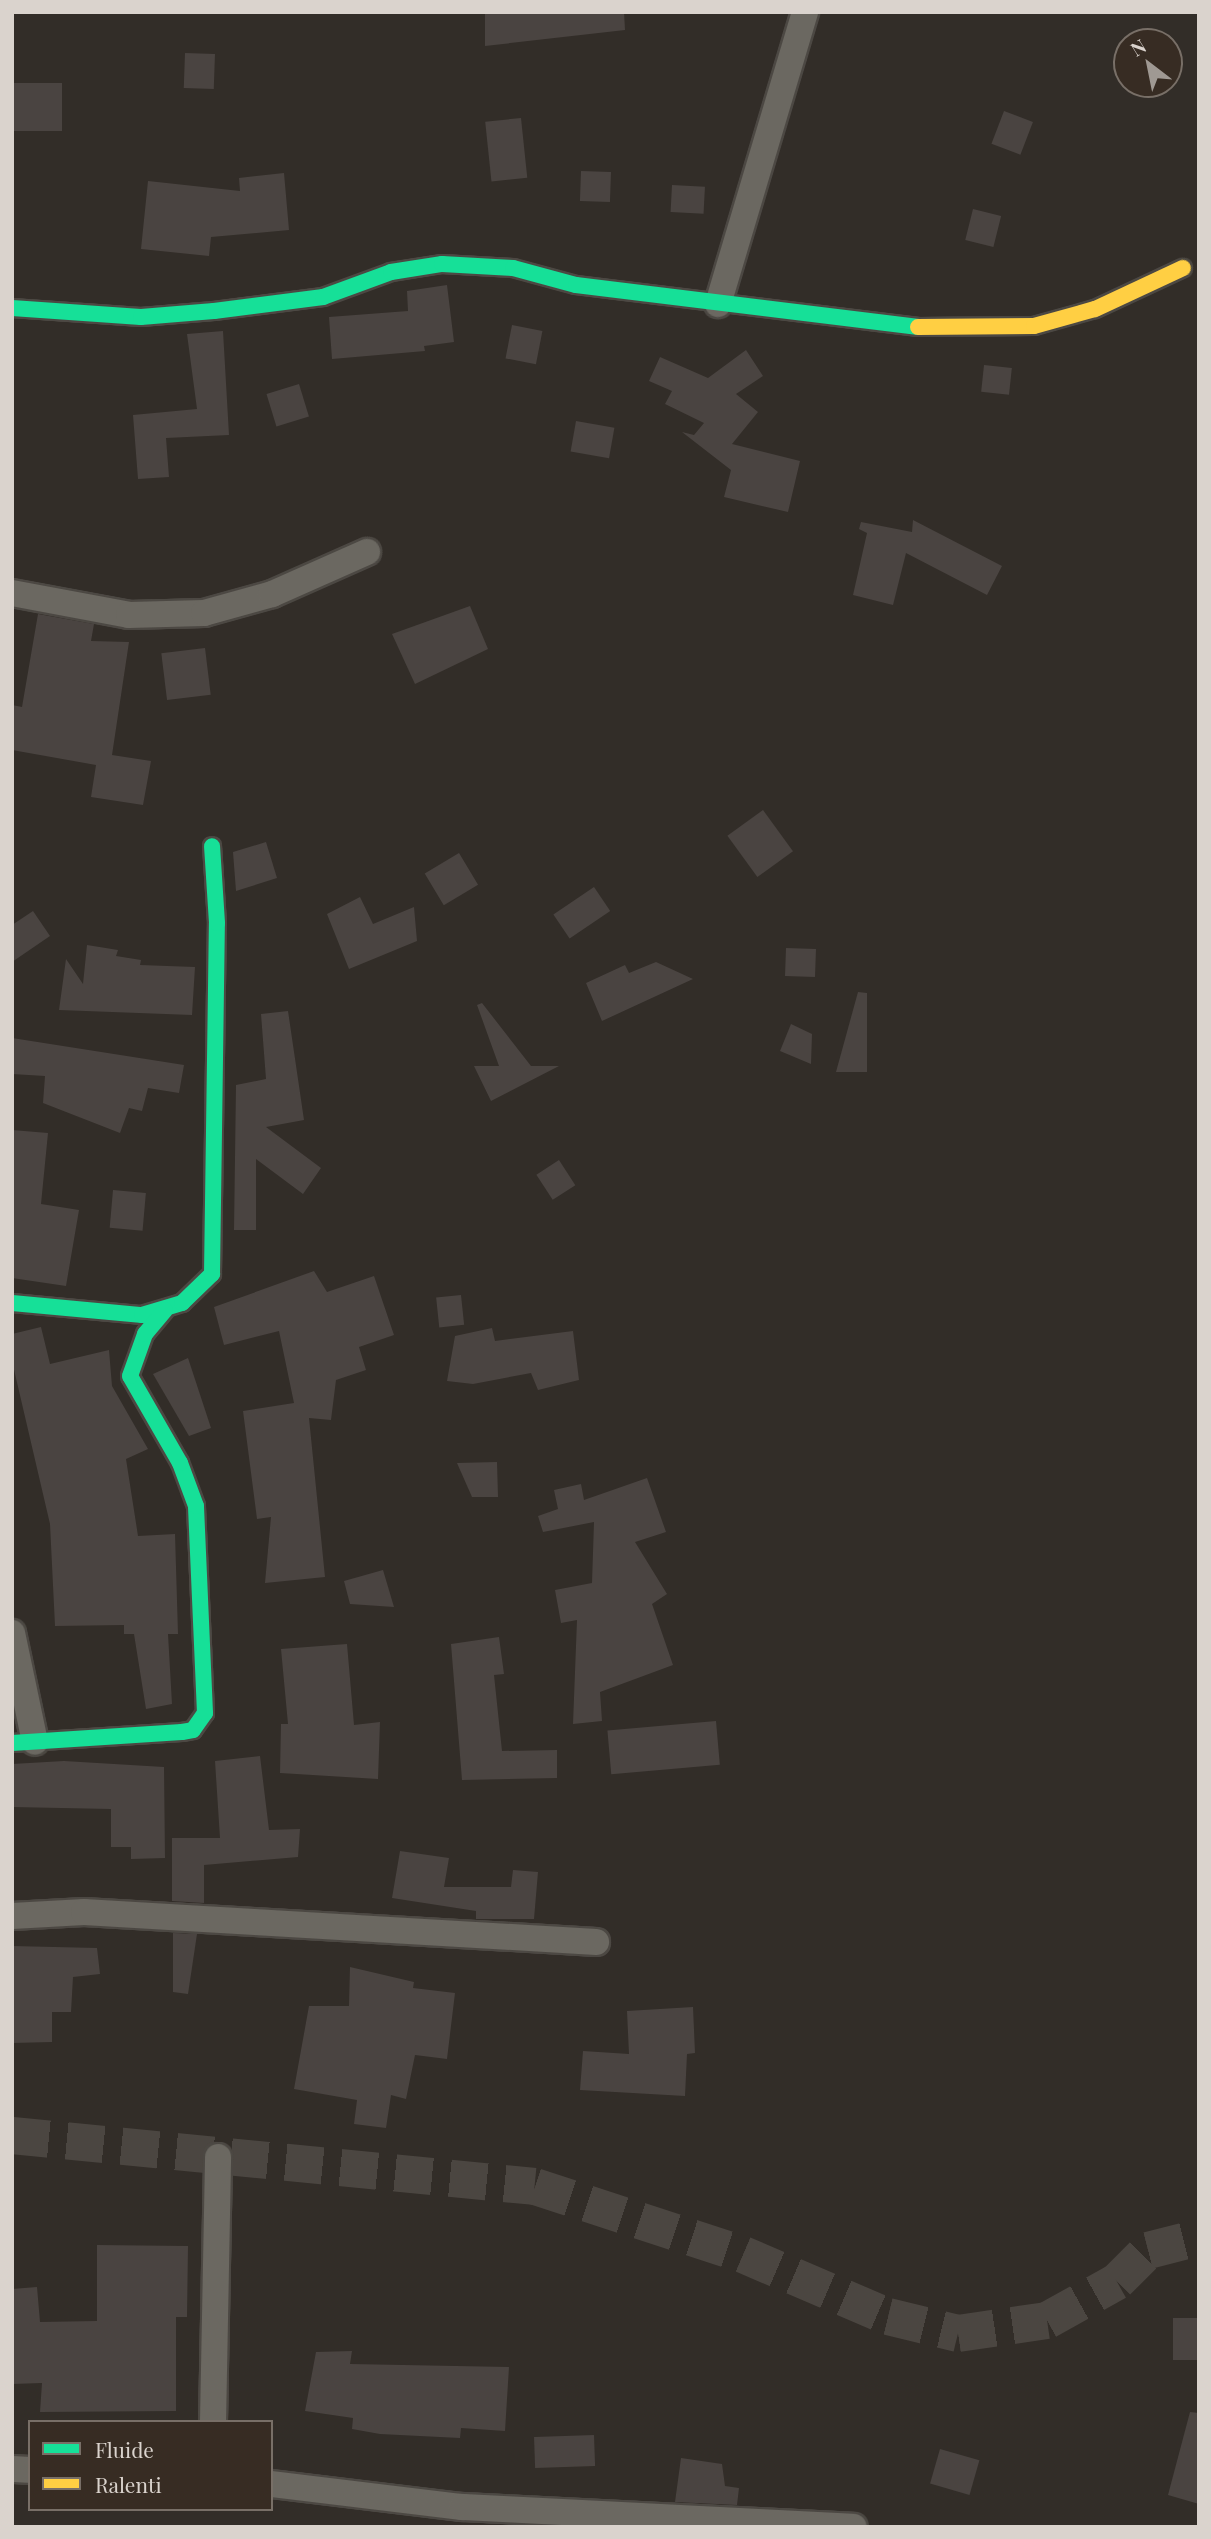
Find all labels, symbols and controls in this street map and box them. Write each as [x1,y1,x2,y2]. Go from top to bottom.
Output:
north arrow [1113,28,1183,98]
text: N [1125,32,1151,62]
legend [28,2420,273,2511]
text: Fluide [95,2435,154,2463]
text: Ralenti [95,2470,162,2498]

